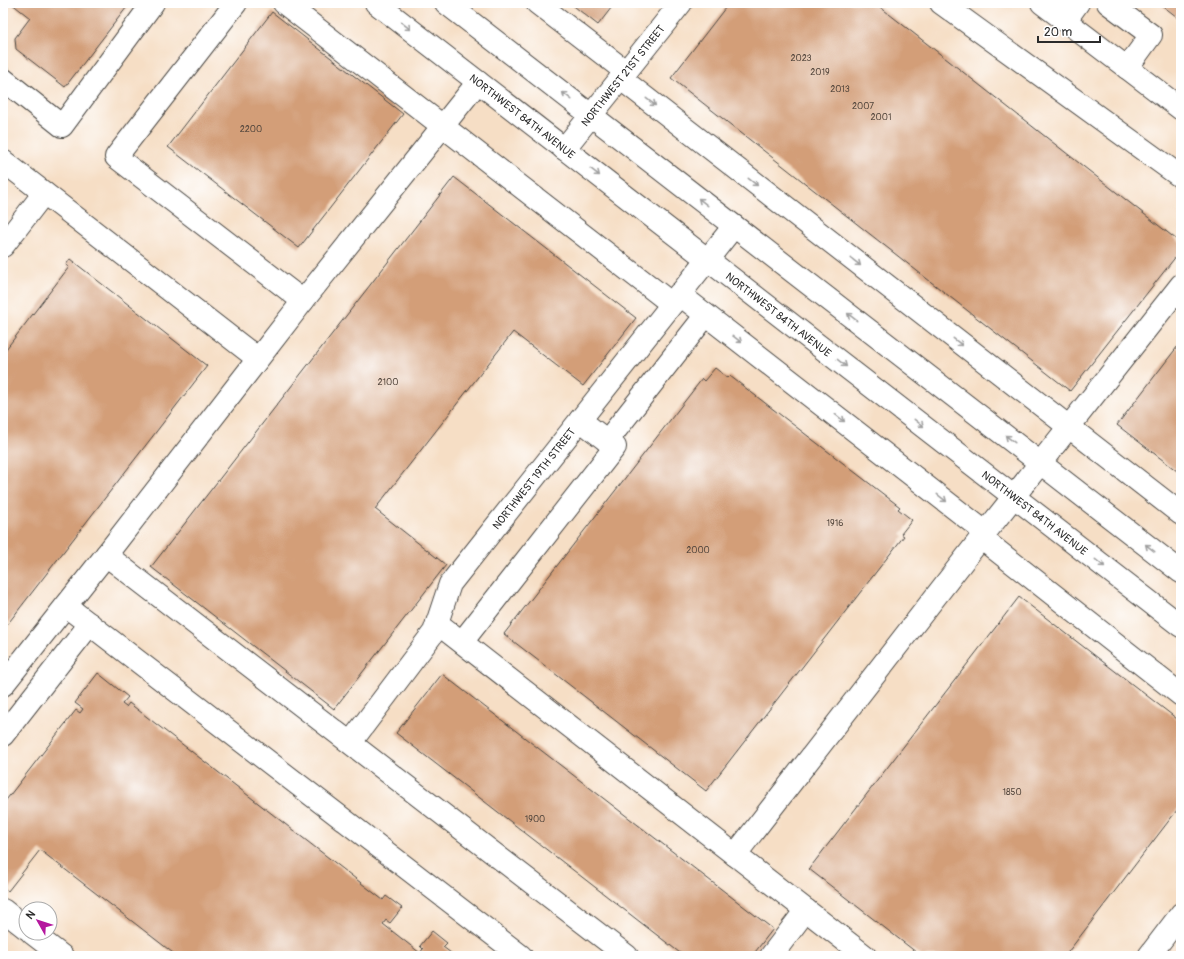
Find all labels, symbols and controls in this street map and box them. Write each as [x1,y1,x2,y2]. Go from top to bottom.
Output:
scale bar [1038,18,1100,44]
one-way arrow [400,22,411,30]
street label: NORTHWEST 21ST STREET [578,22,667,129]
text: 20 m [1044,25,1073,40]
house number: 2023 [791,53,811,64]
house number: 2019 [810,67,830,78]
street label: NORTHWEST 84TH AVENUE [467,71,578,161]
house number: 2013 [830,84,850,95]
one-way arrow [561,92,572,101]
one-way arrow [645,98,656,106]
house number: 2007 [852,101,874,112]
house number: 2001 [871,112,891,123]
house number: 2200 [240,124,262,135]
one-way arrow [589,168,600,177]
one-way arrow [748,178,759,186]
one-way arrow [697,197,708,206]
one-way arrow [850,257,861,266]
street label: NORTHWEST 84TH AVENUE [723,270,834,360]
one-way arrow [846,312,857,321]
one-way arrow [731,335,742,343]
one-way arrow [953,337,964,346]
one-way arrow [836,359,847,367]
house number: 2100 [378,377,398,388]
one-way arrow [834,414,845,423]
one-way arrow [914,419,925,427]
street label: NORTHWEST 19TH STREET [489,425,578,532]
one-way arrow [1004,435,1015,443]
street label: NORTHWEST 84TH AVENUE [979,468,1090,558]
one-way arrow [937,494,948,502]
house number: 1916 [827,518,843,529]
one-way arrow [1145,543,1156,552]
house number: 2000 [686,545,710,556]
one-way arrow [1095,559,1106,568]
house number: 1850 [1002,787,1022,798]
house number: 1900 [525,814,545,825]
north arrow [18,901,58,941]
text: N [23,908,38,922]

